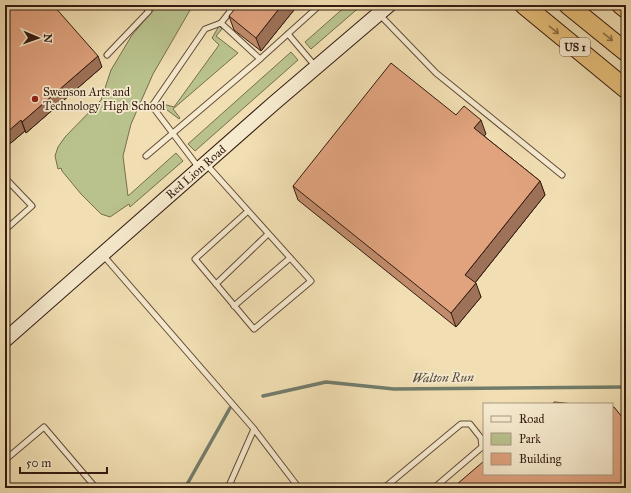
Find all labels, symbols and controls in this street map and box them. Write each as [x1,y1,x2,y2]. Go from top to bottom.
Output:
north arrow [18,18,58,58]
one-way arrow [549,25,559,34]
text: N [41,33,54,44]
one-way arrow [603,33,613,42]
road number: US 1 [560,38,590,56]
place label: Swenson Arts and Technology High School [43,85,166,114]
marker: Swenson Arts and Technology High School [30,94,40,104]
street label: Red Lion Road [163,142,229,202]
water label: Walton Run [412,369,474,387]
legend [483,403,613,475]
text: Road [519,412,545,426]
text: Park [519,432,541,446]
scale bar [20,449,107,475]
text: Building [519,452,562,467]
text: 50 m [26,456,51,470]

